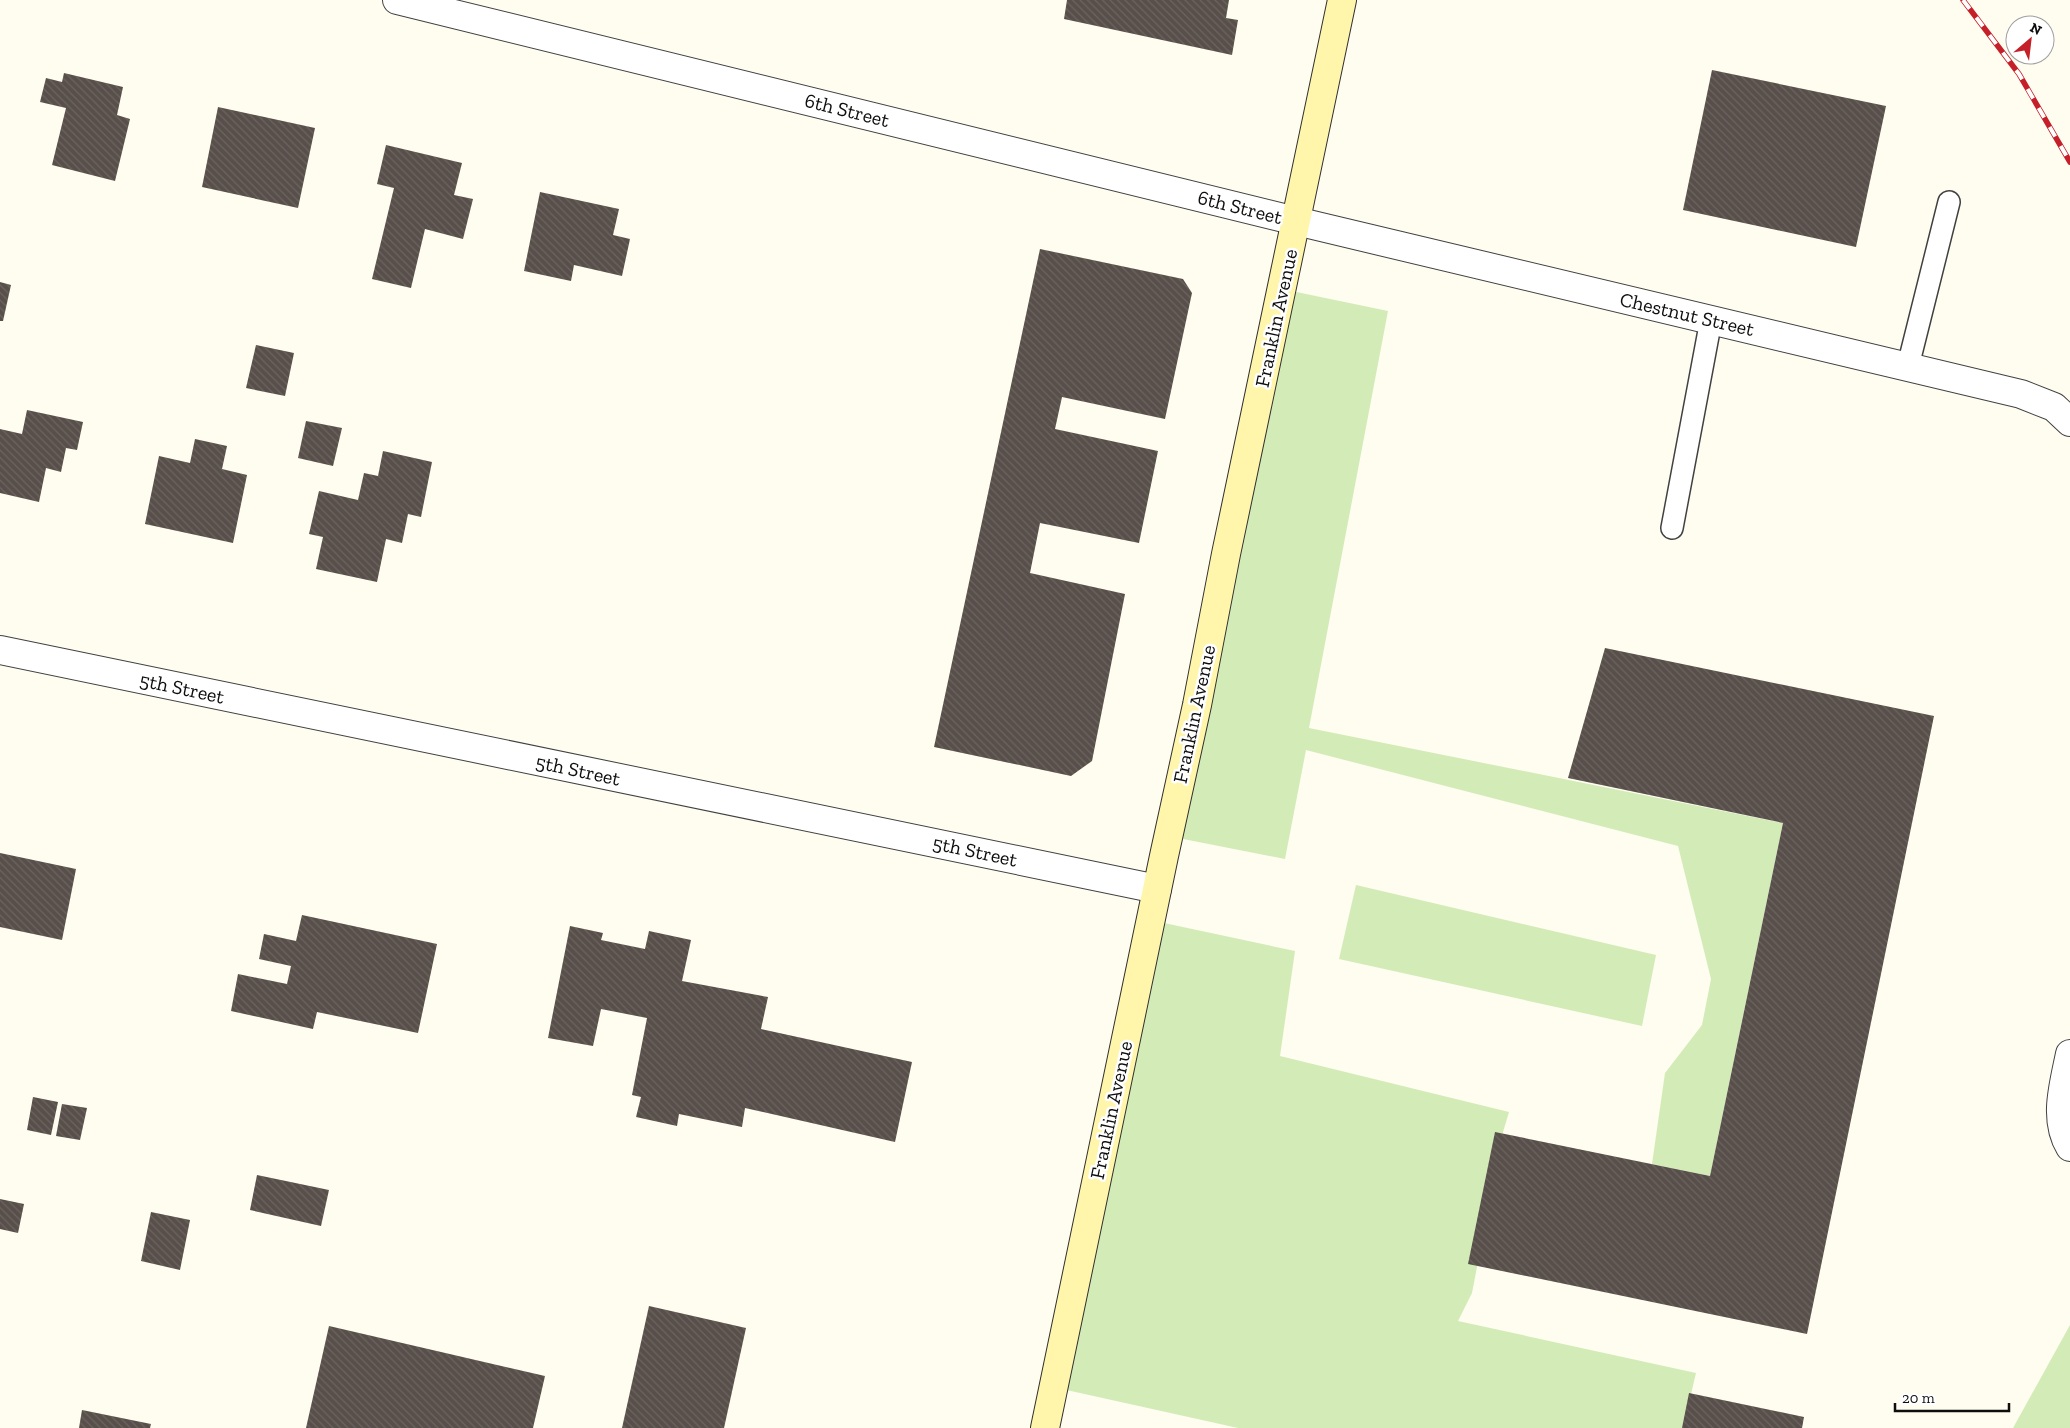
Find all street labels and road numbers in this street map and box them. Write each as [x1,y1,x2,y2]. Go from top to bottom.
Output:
street label: 6th Street [802,88,892,132]
street label: 6th Street [1195,185,1285,229]
street label: Franklin Avenue [1250,247,1302,389]
street label: Chestnut Street [1618,287,1757,341]
street label: Franklin Avenue [1168,643,1220,785]
street label: 5th Street [137,667,227,709]
street label: 5th Street [533,749,623,791]
street label: 5th Street [930,830,1020,872]
street label: Franklin Avenue [1085,1039,1137,1181]

